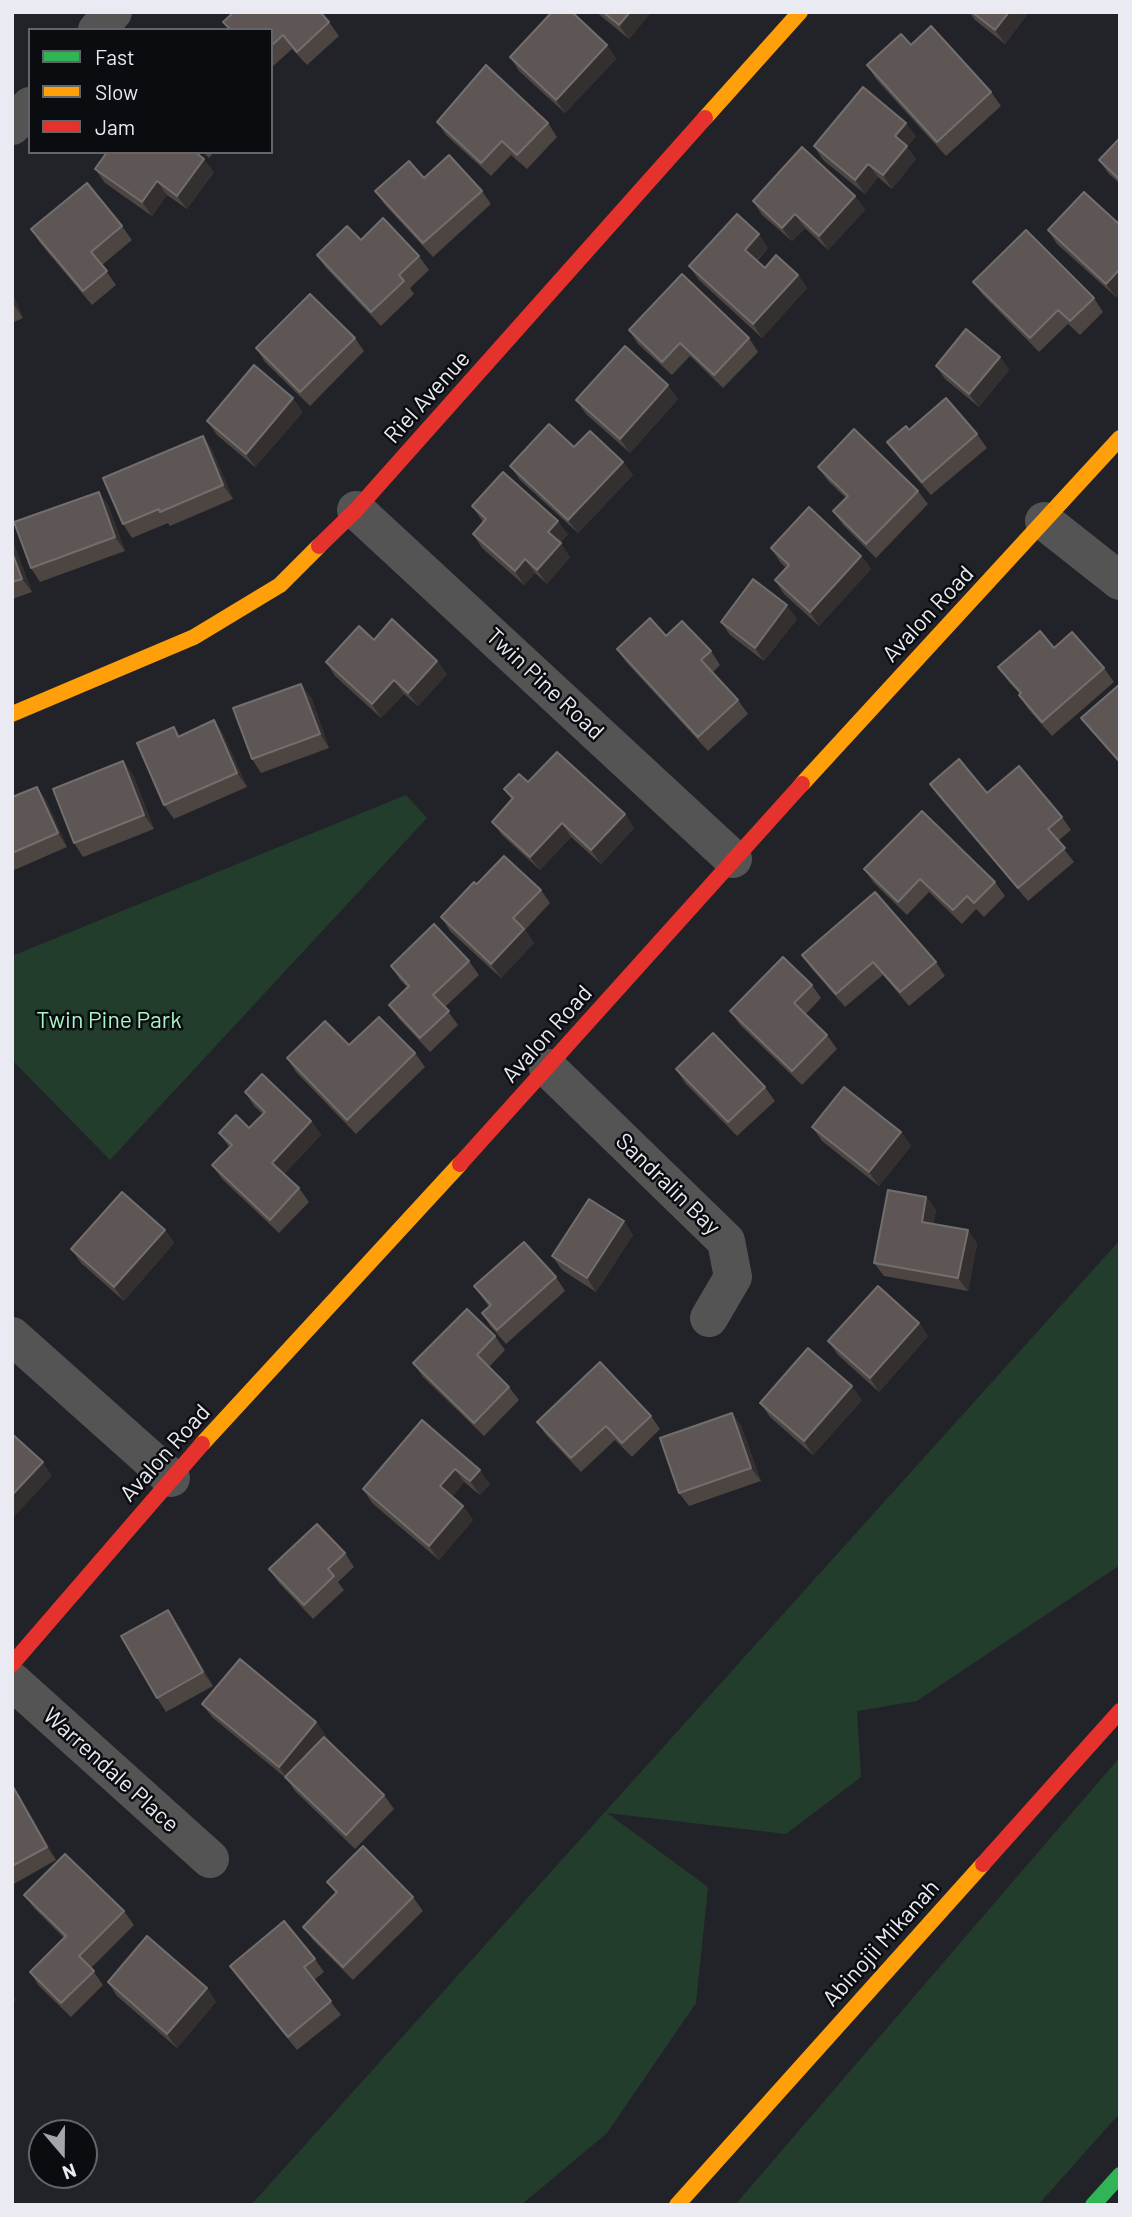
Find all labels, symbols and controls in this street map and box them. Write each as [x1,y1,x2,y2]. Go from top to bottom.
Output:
legend [28,28,273,154]
text: Fast [95,44,135,69]
text: Slow [95,79,138,104]
text: Jam [95,114,135,139]
street label: Riel Avenue [378,345,476,449]
street label: Avalon Road [877,560,979,668]
street label: Twin Pine Road [480,622,610,746]
street label: Avalon Road [496,980,598,1088]
park label: Twin Pine Park [36,1006,182,1034]
street label: Sandralin Bay [610,1127,726,1241]
street label: Avalon Road [114,1399,216,1507]
street label: Warrendale Place [37,1702,185,1838]
street label: Abinojii Mikanah [817,1874,945,2012]
north arrow [28,2119,98,2189]
text: N [60,2159,80,2185]

